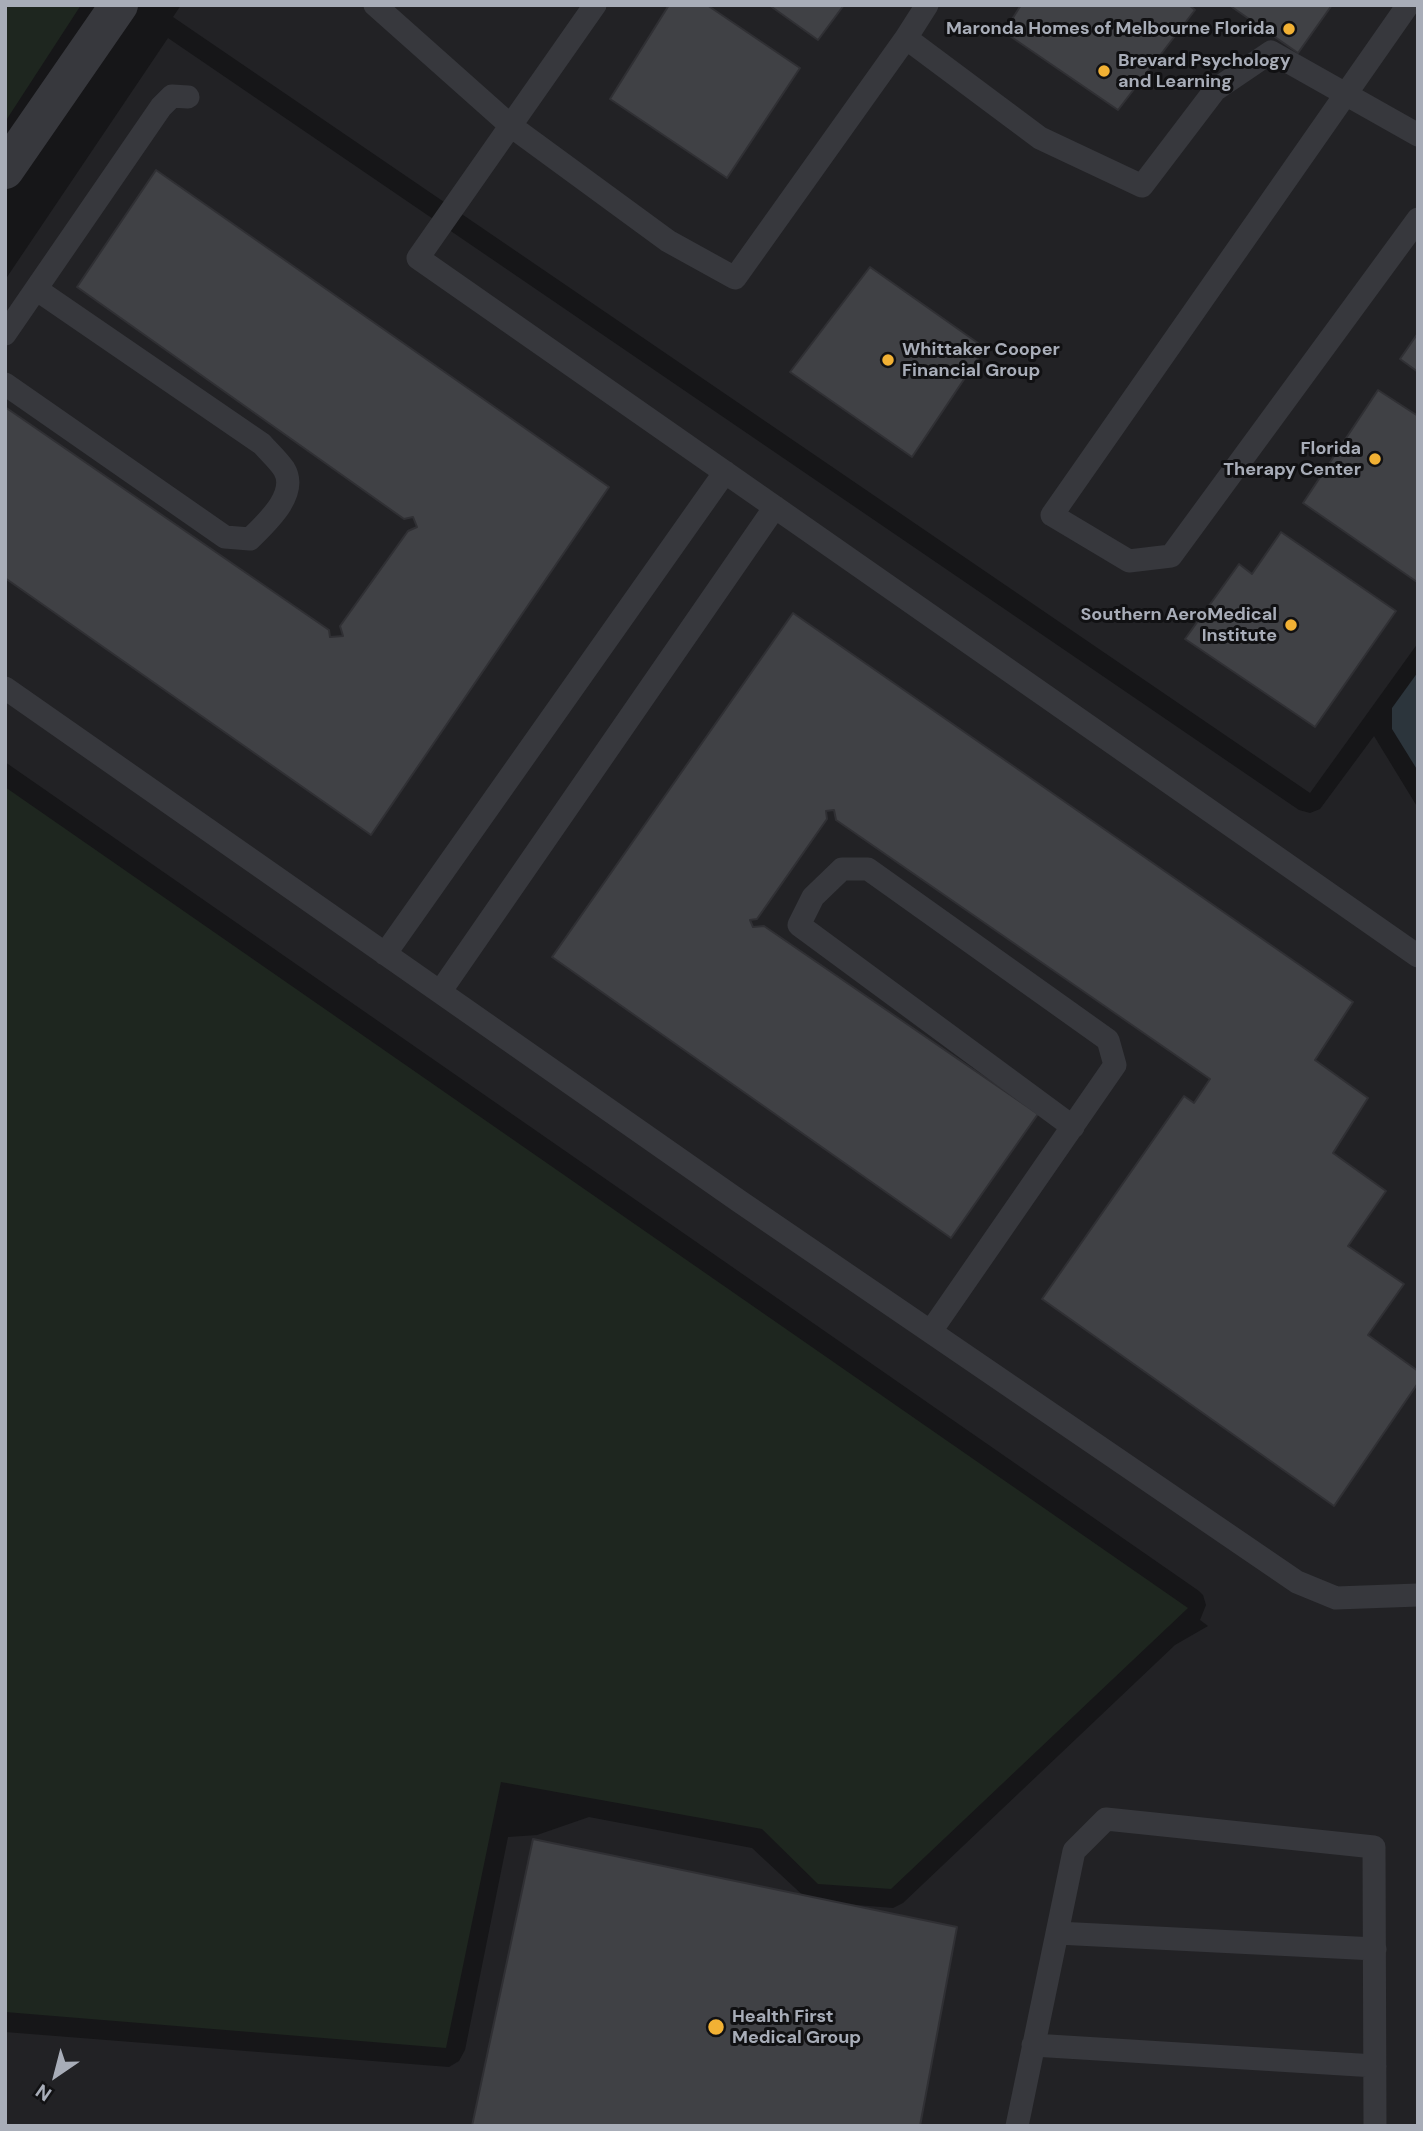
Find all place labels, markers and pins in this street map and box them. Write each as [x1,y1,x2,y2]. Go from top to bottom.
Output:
place label: Maronda Homes of Melbourne Florida [946,18,1275,40]
marker: Maronda Homes of Melbourne Florida [1281,21,1297,37]
place label: Brevard Psychology and Learning [1118,50,1291,92]
marker: Brevard Psychology and Learning [1096,63,1112,79]
place label: Whittaker Cooper Financial Group [902,339,1060,382]
marker: Whittaker Cooper Financial Group [880,352,896,368]
place label: Florida Therapy Center [1223,438,1361,480]
marker: Florida Therapy Center [1367,451,1383,467]
place label: Southern AeroMedical Institute [1080,604,1277,646]
marker: Southern AeroMedical Institute [1283,617,1299,633]
place label: Health First Medical Group [732,2006,861,2048]
marker: Health First Medical Group [706,2017,726,2037]

